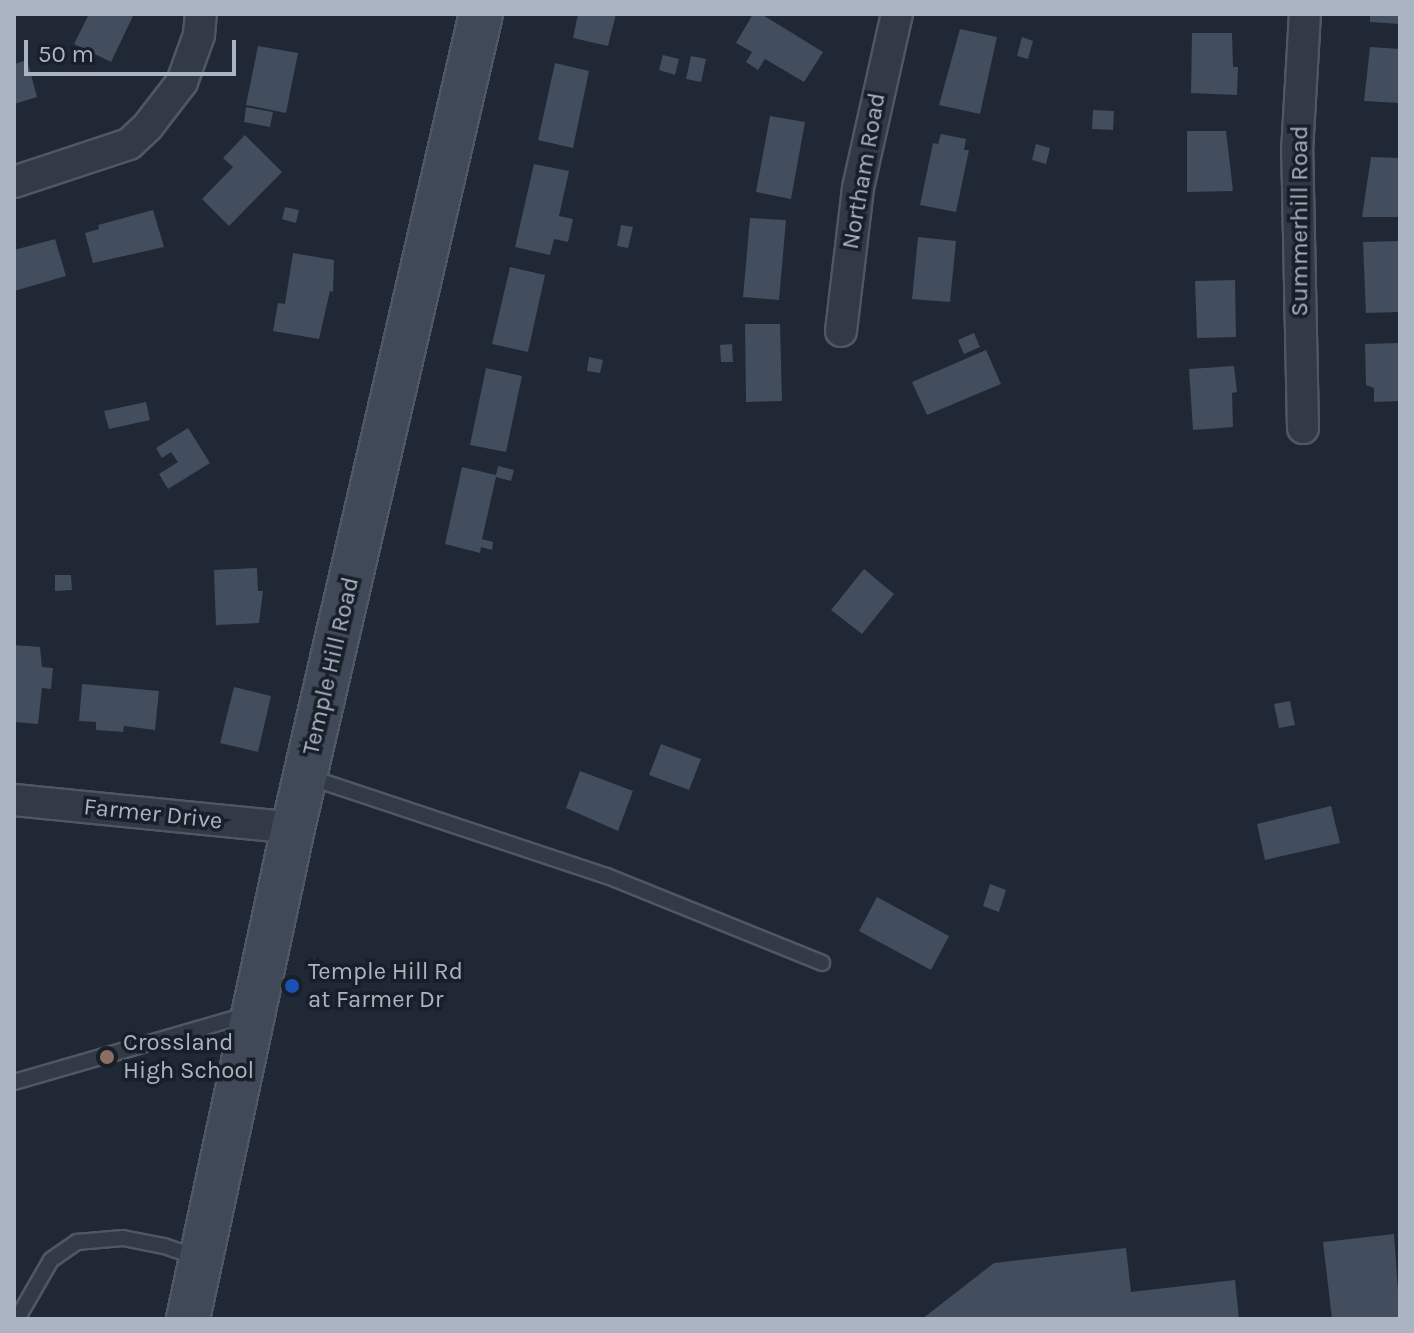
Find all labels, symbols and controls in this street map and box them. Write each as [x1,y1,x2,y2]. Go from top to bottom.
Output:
scale bar [28,24,240,74]
text: 50 m [38,40,94,68]
street label: Northam Road [836,91,892,251]
street label: Summerhill Road [1286,126,1314,316]
street label: Temple Hill Road [297,574,365,758]
street label: Farmer Drive [82,792,224,836]
place label: Temple Hill Rd at Farmer Dr [308,958,463,1014]
marker: Temple Hill Rd at Farmer Dr [283,977,301,995]
place label: Crossland High School [123,1029,254,1085]
marker: Crossland High School [98,1048,116,1066]

